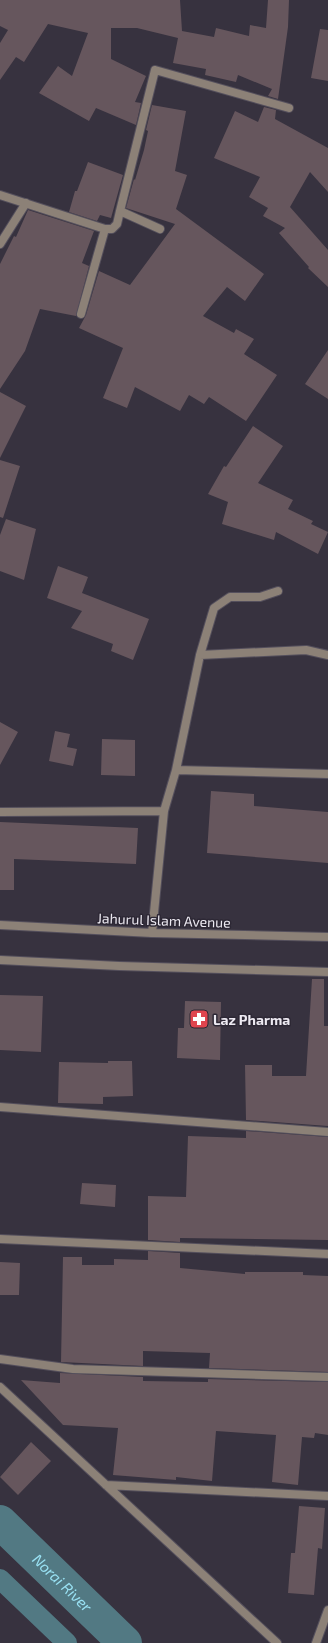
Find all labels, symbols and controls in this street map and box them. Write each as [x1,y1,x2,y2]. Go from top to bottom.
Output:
street label: Jahurul Islam Avenue [97,909,231,931]
pharmacy icon: Laz Pharma [188,1008,210,1030]
place label: Laz Pharma [213,1011,290,1028]
water label: Norai River [29,1550,97,1616]

